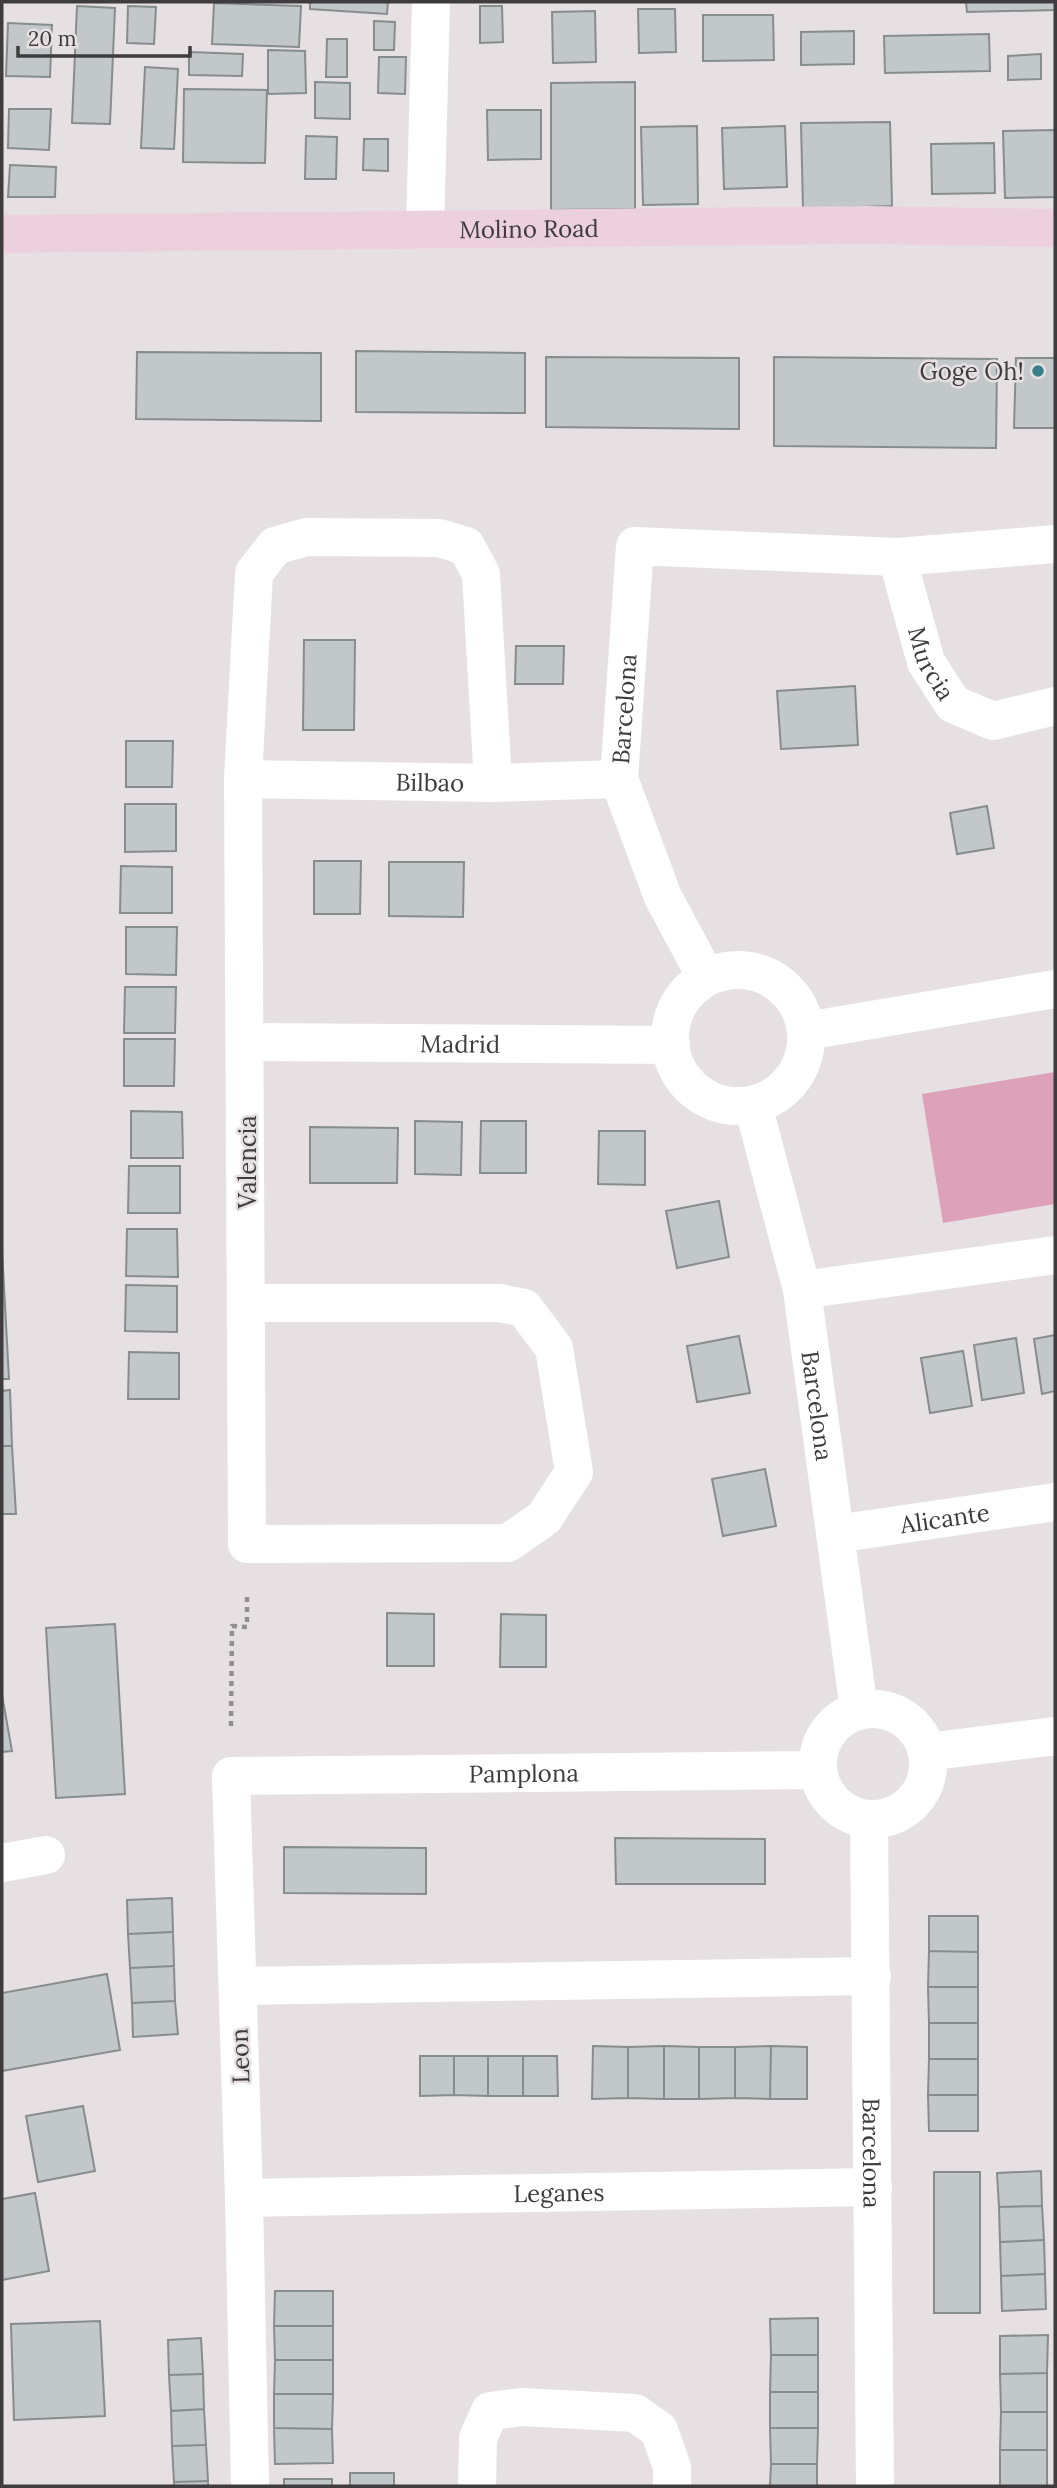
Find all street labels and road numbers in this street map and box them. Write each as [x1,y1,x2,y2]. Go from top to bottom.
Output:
street label: Molino Road [459,212,599,245]
street label: Murcia [901,623,962,706]
street label: Barcelona [605,653,643,765]
street label: Bilbao [396,766,464,798]
street label: Madrid [420,1028,500,1059]
street label: Valencia [232,1115,263,1210]
street label: Barcelona [795,1349,840,1463]
street label: Alicante [897,1496,992,1540]
street label: Pamplona [469,1757,579,1789]
street label: Leon [224,2028,256,2084]
street label: Barcelona [856,2097,888,2209]
street label: Leganes [513,2176,605,2209]

